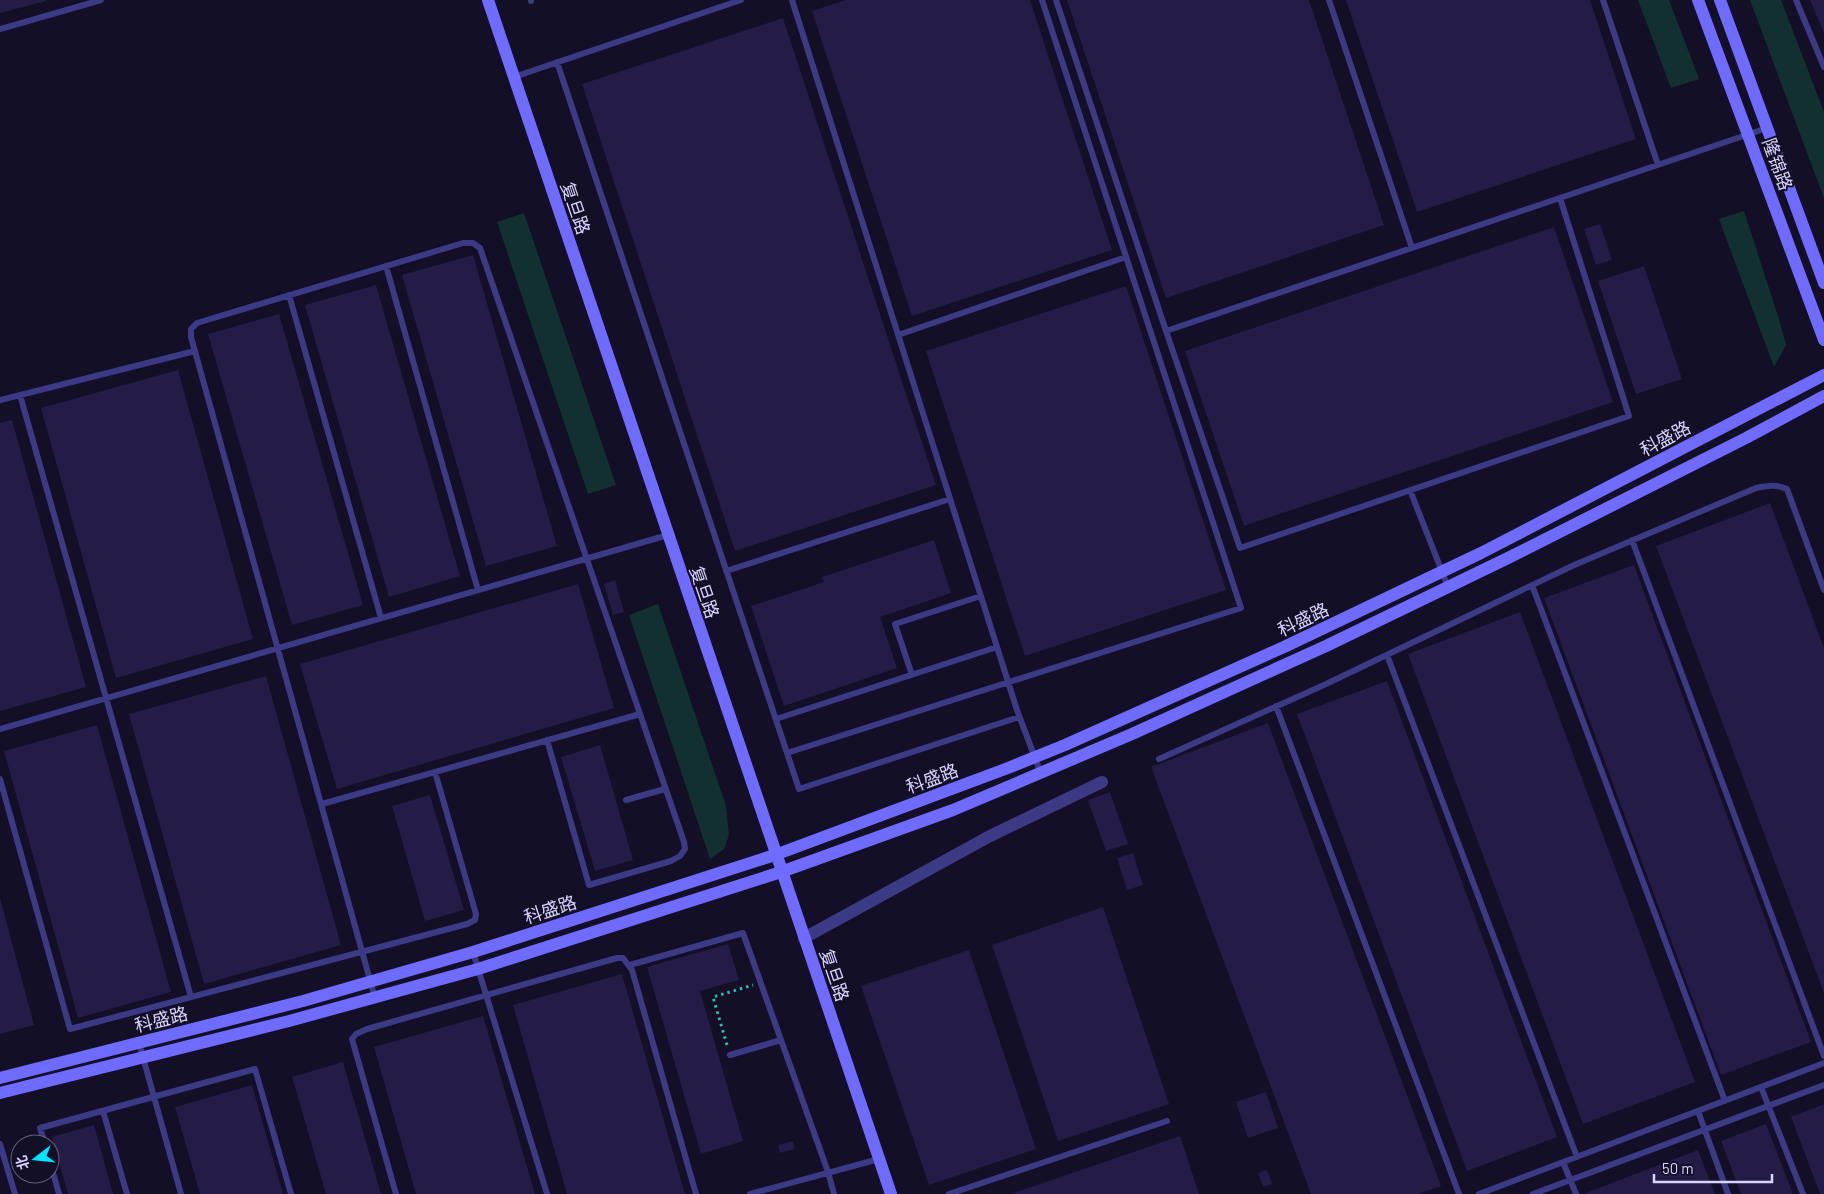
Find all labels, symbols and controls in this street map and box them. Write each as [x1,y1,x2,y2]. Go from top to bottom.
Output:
street label: 隆锦路 [1758,135,1798,193]
street label: 复旦路 [557,179,595,237]
street label: 科盛路 [1636,416,1694,460]
street label: 复旦路 [686,563,724,621]
street label: 科盛路 [1274,598,1332,640]
street label: 科盛路 [903,758,961,798]
street label: 科盛路 [521,890,579,928]
street label: 复旦路 [816,946,854,1004]
street label: 科盛路 [132,1002,190,1036]
north arrow [10,1134,60,1184]
scale bar [1654,1152,1772,1184]
text: 北 [12,1154,32,1172]
text: 50 m [1662,1159,1694,1177]

